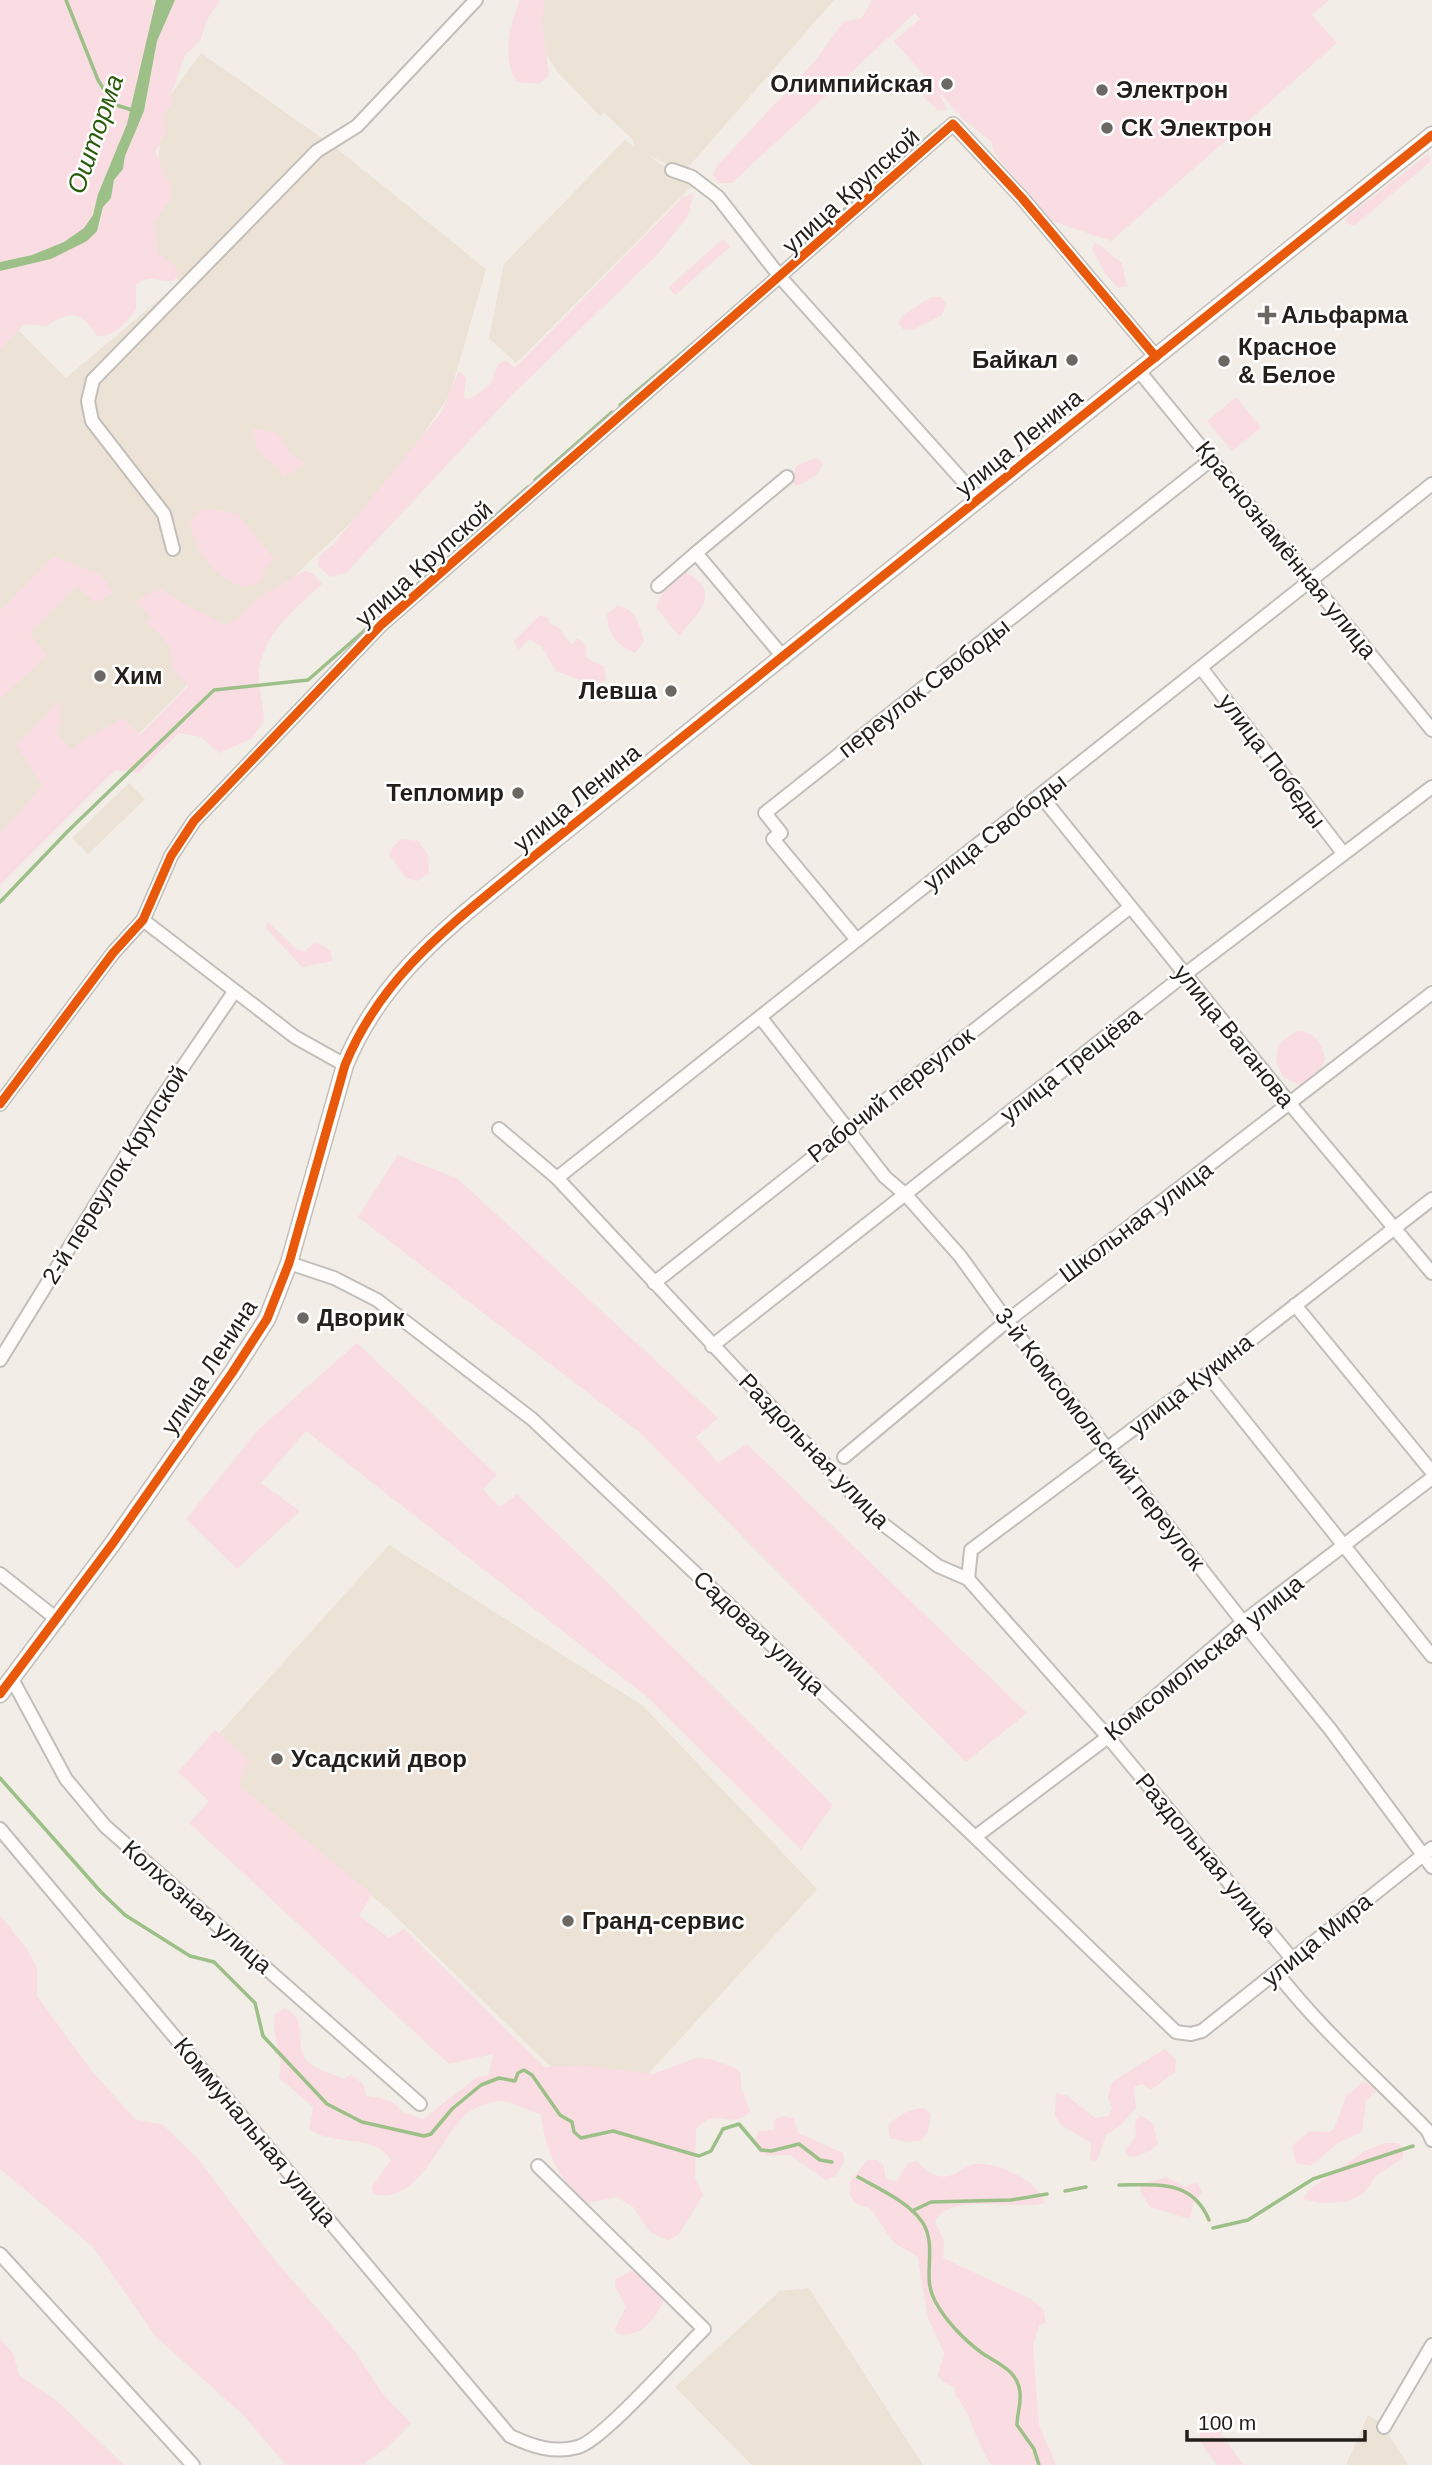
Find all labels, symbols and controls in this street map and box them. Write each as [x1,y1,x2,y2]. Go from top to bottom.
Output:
water label: Ошторма [61,70,129,198]
place label: Олимпийская [770,70,933,97]
marker: Олимпийская [939,76,955,92]
place label: Электрон [1116,76,1228,103]
marker: Электрон [1094,82,1110,98]
place label: СК Электрон [1121,114,1272,141]
marker: СК Электрон [1099,120,1115,136]
street label: улица Крупской [777,122,924,259]
place label: Альфарма [1281,301,1408,328]
marker: Альфарма [1259,307,1275,323]
place label: Красное & Белое [1238,333,1337,388]
place label: Байкал [972,346,1058,373]
marker: Байкал [1064,352,1080,368]
marker: Красное & Белое [1216,353,1232,369]
street label: улица Ленина [950,383,1088,502]
street label: Краснознамённая улица [1190,436,1383,664]
street label: улица Крупской [350,495,497,632]
street label: переулок Свободы [833,612,1015,763]
place label: Хим [114,662,163,689]
marker: Хим [92,668,108,684]
place label: Левша [579,677,658,704]
marker: Левша [663,683,679,699]
street label: улица Победы [1213,688,1332,833]
street label: улица Ленина [508,738,646,857]
street label: улица Свободы [918,768,1071,896]
place label: Тепломир [386,779,504,806]
marker: Тепломир [510,785,526,801]
street label: улица Ваганова [1169,959,1301,1113]
street label: улица Трещёва [995,1001,1147,1128]
street label: Рабочий переулок [802,1021,980,1168]
street label: 2-й переулок Крупской [36,1061,193,1289]
street label: Школьная улица [1054,1155,1218,1288]
street label: улица Ленина [155,1294,262,1439]
street label: 3-й Комсомольский переулок [990,1302,1211,1575]
place label: Дворик [317,1304,406,1331]
marker: Дворик [295,1310,311,1326]
street label: улица Кукина [1124,1328,1258,1441]
street label: Раздольная улица [734,1368,895,1534]
street label: Садовая улица [688,1565,831,1701]
street label: Комсомольская улица [1099,1569,1309,1746]
place label: Усадский двор [291,1745,467,1772]
marker: Усадский двор [269,1751,285,1767]
street label: Раздольная улица [1130,1768,1283,1942]
street label: Колхозная улица [117,1834,278,1979]
street label: улица Мира [1257,1887,1377,1992]
place label: Гранд-сервис [582,1907,745,1934]
marker: Гранд-сервис [560,1913,576,1929]
street label: Коммунальная улица [169,2032,343,2232]
scale bar [1187,2398,1366,2442]
text: 100 m [1198,2411,1256,2434]

